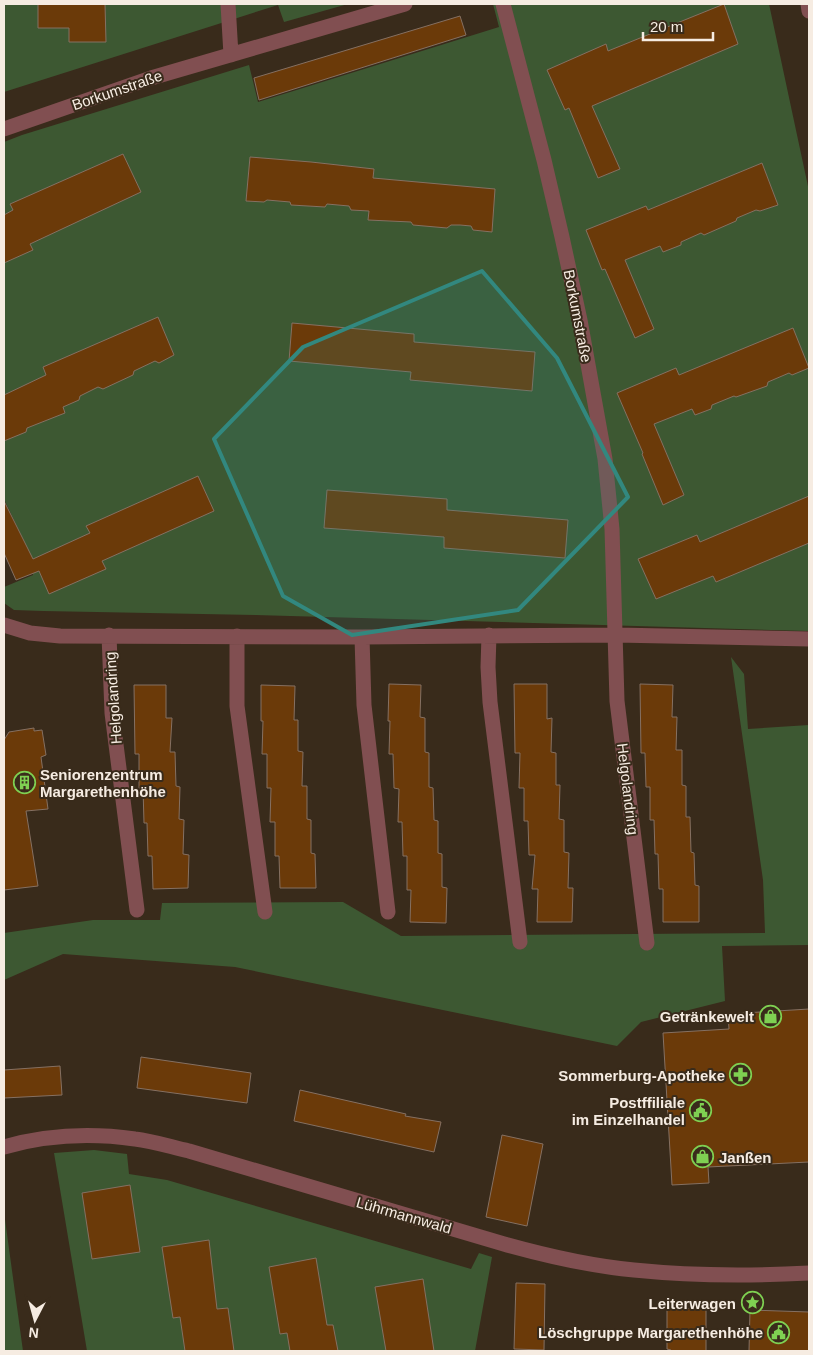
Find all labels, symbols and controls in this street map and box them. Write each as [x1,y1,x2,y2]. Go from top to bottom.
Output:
scale bar [643,10,713,42]
text: 20 m [650,18,683,35]
street label: Borkumstraße [70,67,164,113]
street label: Borkumstraße [561,268,595,364]
street label: Helgolandring [101,651,125,745]
street label: Helgolandring [614,742,642,836]
place label: Seniorenzentrum Margarethenhöhe [40,766,166,800]
building icon: Seniorenzentrum Margarethenhöhe [12,771,36,795]
shop icon: Getränkewelt [758,1004,782,1028]
place label: Getränkewelt [660,1008,754,1025]
pharmacy icon: Sommerburg-Apotheke [729,1063,753,1087]
place label: Sommerburg-Apotheke [558,1067,725,1084]
place label: Postffiliale im Einzelhandel [572,1094,685,1128]
public building icon: Postffiliale im Einzelhandel [689,1099,713,1123]
shop icon: Janßen [691,1145,715,1169]
place label: Janßen [719,1149,772,1166]
street label: Lührmannwald [354,1193,454,1237]
place icon: Leiterwagen [740,1291,764,1315]
north arrow [10,1295,60,1345]
place label: Leiterwagen [648,1295,736,1312]
public building icon: Löschgruppe Margarethenhöhe [767,1320,791,1344]
text: N [28,1324,40,1341]
place label: Löschgruppe Margarethenhöhe [538,1324,763,1341]

